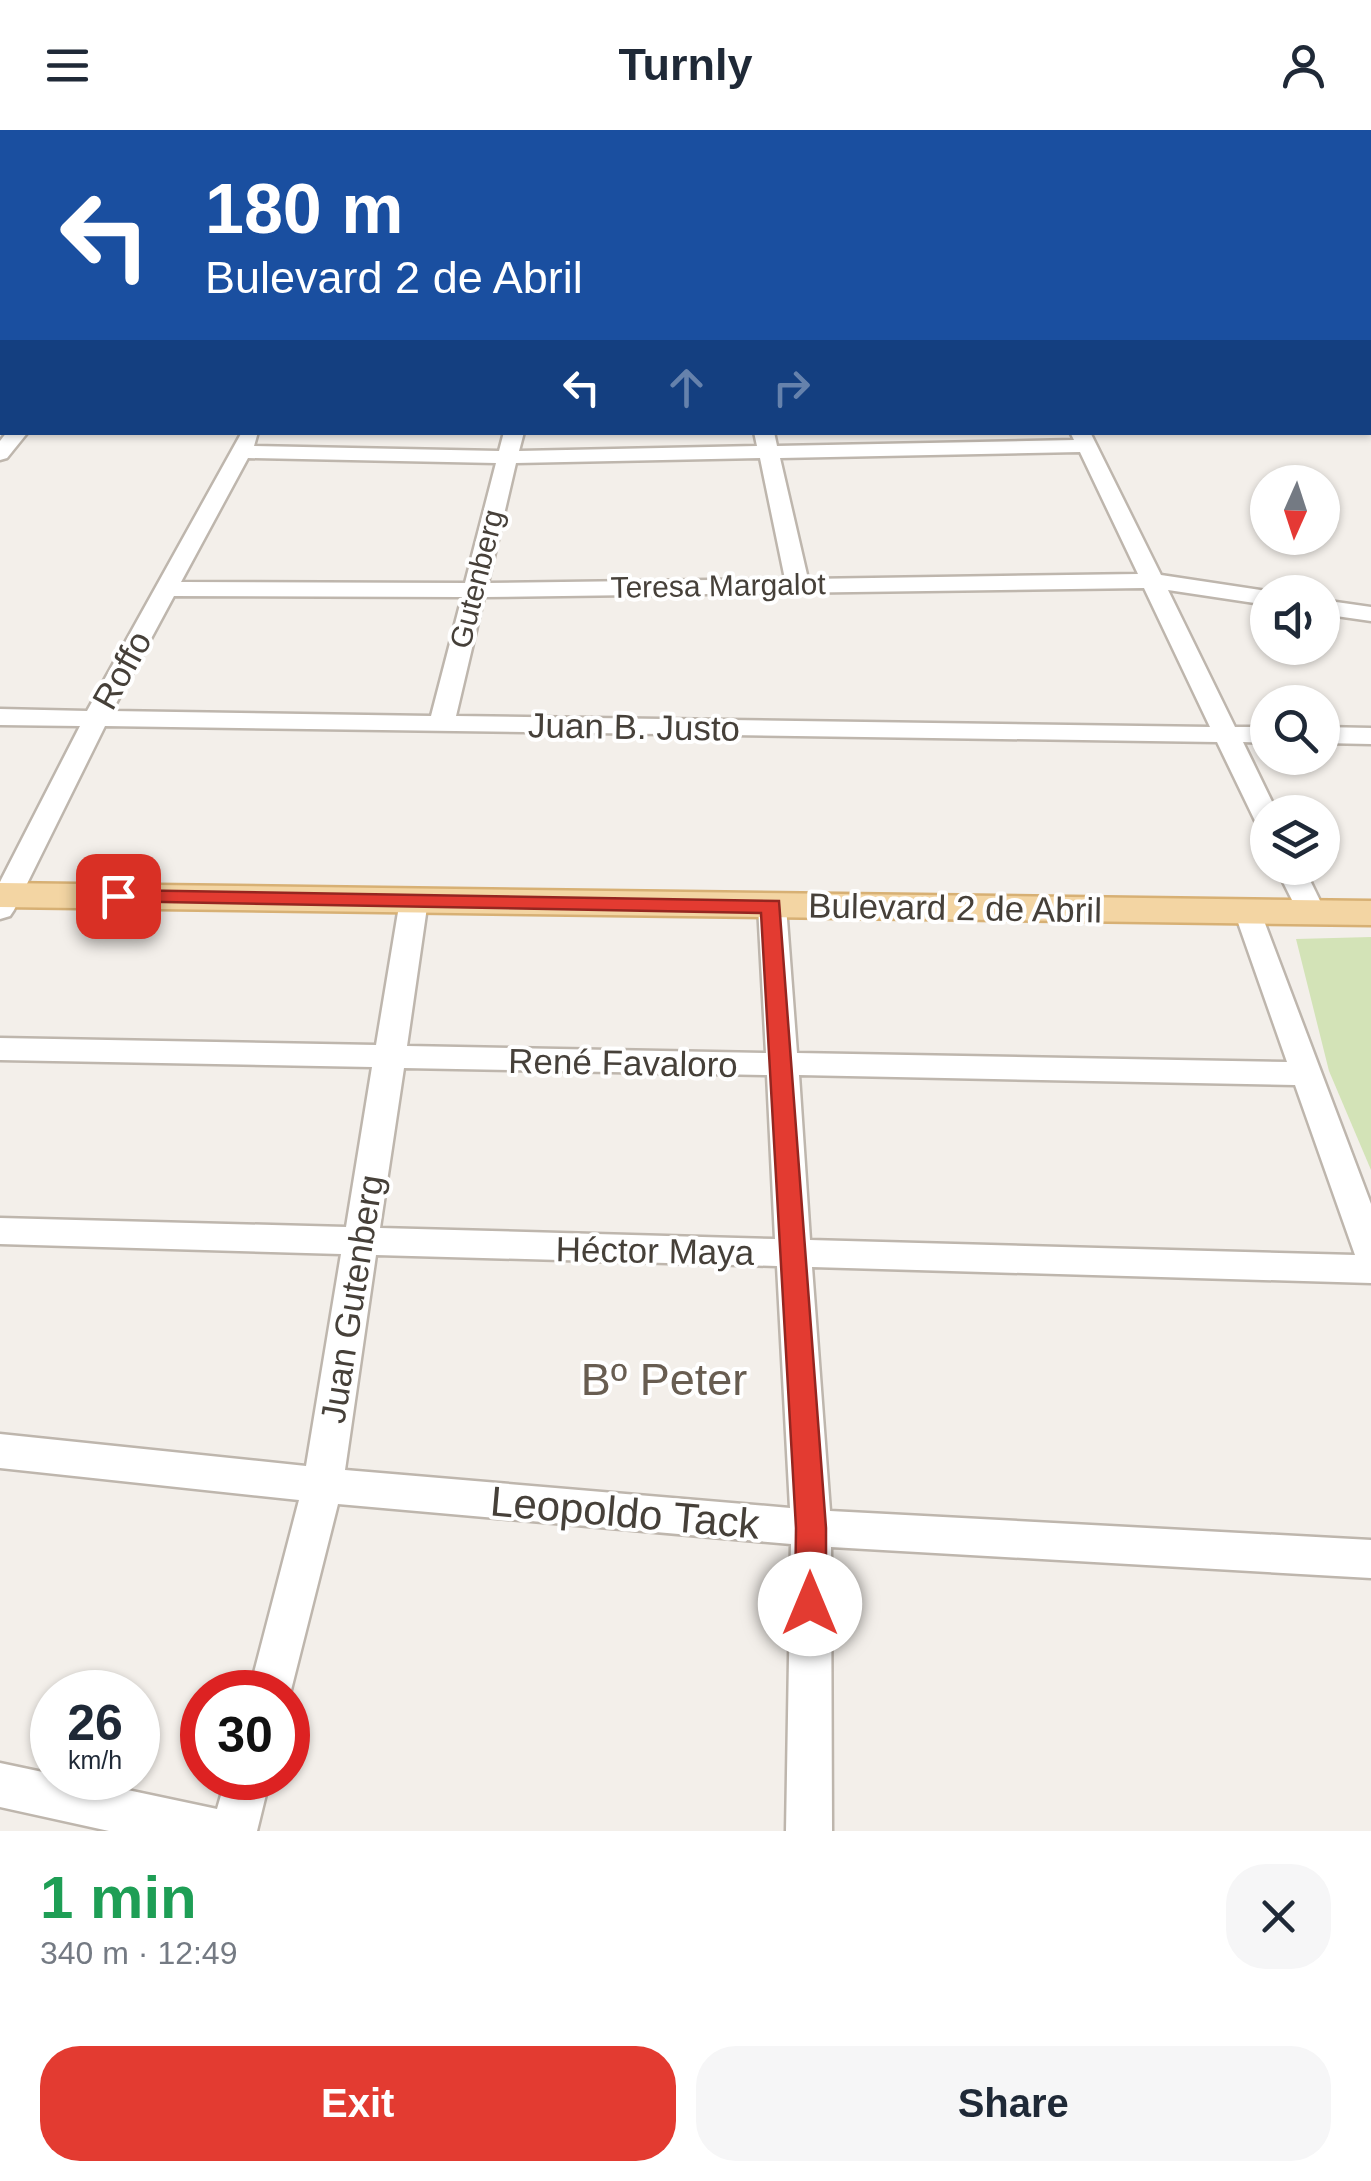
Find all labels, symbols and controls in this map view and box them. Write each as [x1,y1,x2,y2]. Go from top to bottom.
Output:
icon: menu [40,38,95,93]
icon: person [1276,38,1331,93]
text: Turnly [618,39,753,90]
icon: left [40,170,170,300]
text: 180 m [205,170,403,248]
text: Bulevard 2 de Abril [205,252,583,303]
icon: left [554,360,609,415]
icon: ahead [659,360,714,415]
icon: right [764,360,819,415]
north arrow [1250,465,1340,555]
map controls [1250,465,1340,885]
street label: Gutenberg [443,506,510,652]
street label: Teresa Margalot [610,567,826,604]
button: sound [1250,575,1340,665]
street label: Roffo [84,624,159,716]
button: search [1250,685,1340,775]
street label: Juan B. Justo [528,705,740,748]
button: layers [1250,795,1340,885]
pin [76,854,161,939]
icon: arrive [91,869,146,924]
street label: Bulevard 2 de Abril [808,885,1102,930]
street label: René Favaloro [508,1041,738,1084]
street label: Juan Gutenberg [313,1172,390,1426]
street label: Héctor Maya [555,1229,755,1272]
district label: Bº Peter [581,1354,747,1405]
street label: Leopoldo Tack [488,1477,763,1548]
position arrow [758,1552,862,1656]
speed limit sign: 30 [180,1670,310,1800]
text: 26 [67,1695,123,1751]
text: km/h [68,1746,122,1774]
text: 1 min [40,1864,197,1931]
button: close [1226,1864,1331,1969]
text: 340 m · 12:49 [40,1935,237,1971]
button: Exit [40,2046,676,2161]
button: Share [696,2046,1331,2161]

